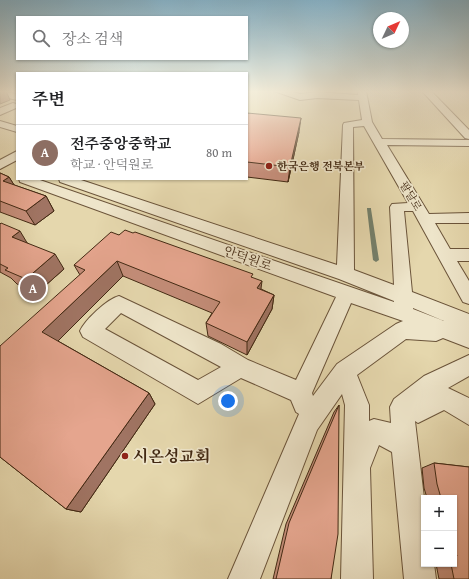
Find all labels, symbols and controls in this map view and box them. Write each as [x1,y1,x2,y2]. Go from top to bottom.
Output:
north arrow [373,12,409,48]
search box [16,16,248,60]
icon: search [30,27,52,49]
text: 장소 검색 [62,28,123,49]
text: 주변 [32,86,65,111]
text: 전주중앙중학교 [70,133,171,154]
text: A [41,143,49,162]
text: 80 m [206,143,232,162]
text: 학교 · 안덕원로 [70,155,153,174]
place label: 한국은행 전북본부 [277,158,365,174]
marker: 한국은행 전북본부 [264,161,274,171]
street label: 팔달로 [396,178,426,214]
street label: 안덕원로 [221,241,275,276]
pin: A [20,273,46,303]
your location [218,391,238,411]
place label: 시온성교회 [133,444,210,468]
marker: 시온성교회 [120,451,130,461]
map controls [421,495,457,567]
button: + [421,495,457,531]
button: − [421,531,457,567]

